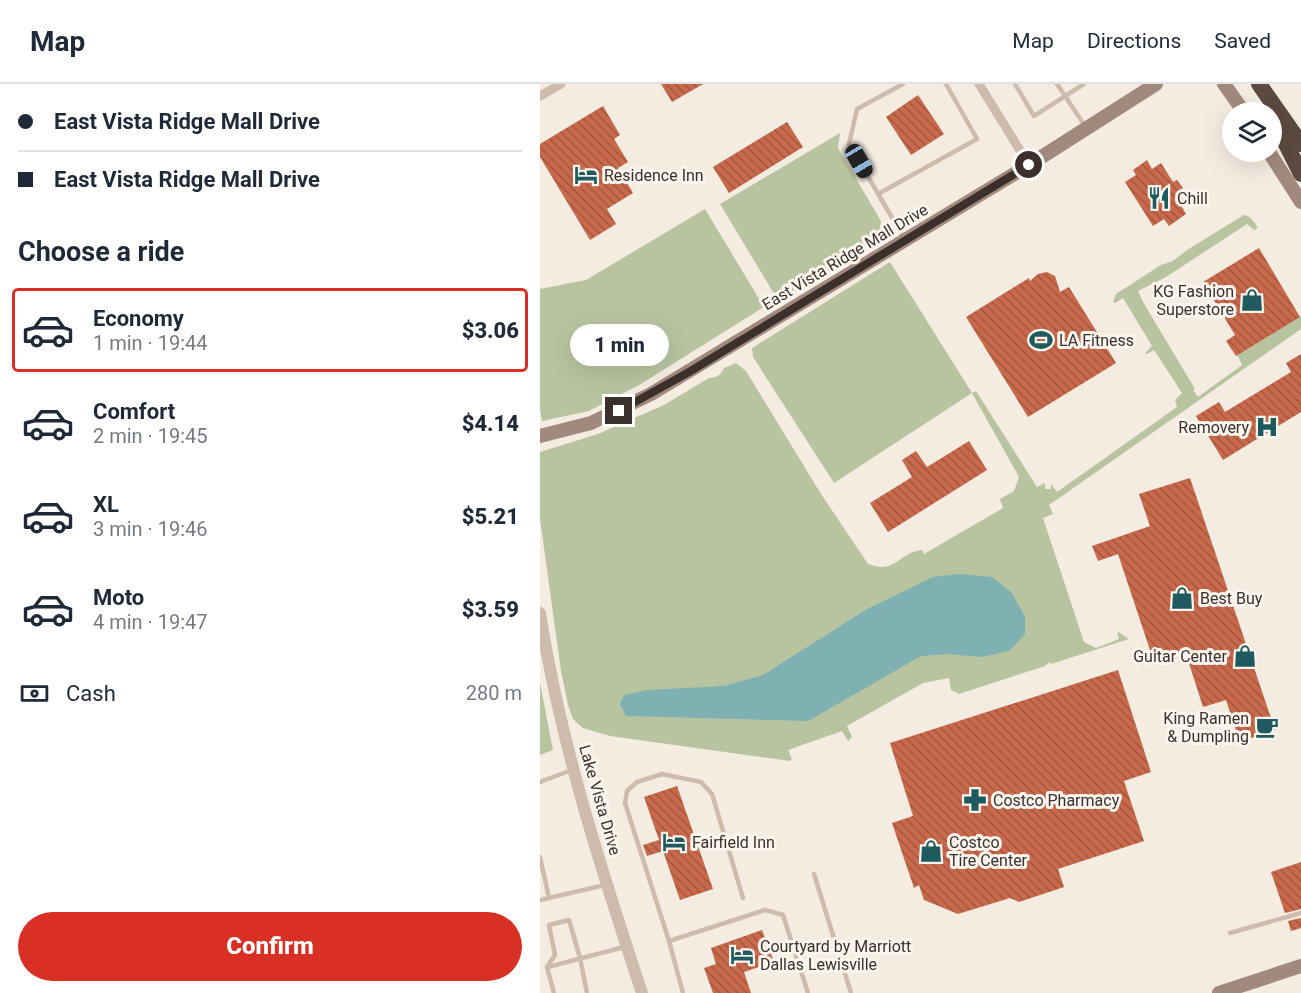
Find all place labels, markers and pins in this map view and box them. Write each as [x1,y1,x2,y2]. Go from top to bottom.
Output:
hotel icon: Residence Inn [573,162,599,188]
place label: Residence Inn [604,166,704,185]
restaurant icon: Chill [1146,185,1172,211]
place label: Chill [1177,189,1208,208]
place label: KG Fashion Superstore [1153,282,1234,319]
shop icon: KG Fashion Superstore [1239,287,1265,313]
sports icon: LA Fitness [1028,327,1054,353]
place label: LA Fitness [1059,331,1134,350]
hospital icon: Removery [1254,414,1280,440]
place label: Removery [1178,418,1249,437]
shop icon: Best Buy [1169,585,1195,611]
place label: Best Buy [1200,589,1263,608]
shop icon: Guitar Center [1232,643,1258,669]
place label: Guitar Center [1133,647,1228,666]
place label: King Ramen & Dumpling [1163,709,1249,746]
cafe icon: King Ramen & Dumpling [1254,714,1280,740]
pharmacy icon: Costco Pharmacy [962,787,988,813]
place label: Costco Pharmacy [993,791,1120,810]
hotel icon: Fairfield Inn [661,829,687,855]
place label: Fairfield Inn [692,833,775,852]
place label: Costco Tire Center [949,833,1028,870]
shop icon: Costco Tire Center [918,838,944,864]
place label: Courtyard by Marriott Dallas Lewisville [760,937,911,974]
hotel icon: Courtyard by Marriott Dallas Lewisville [729,942,755,968]

